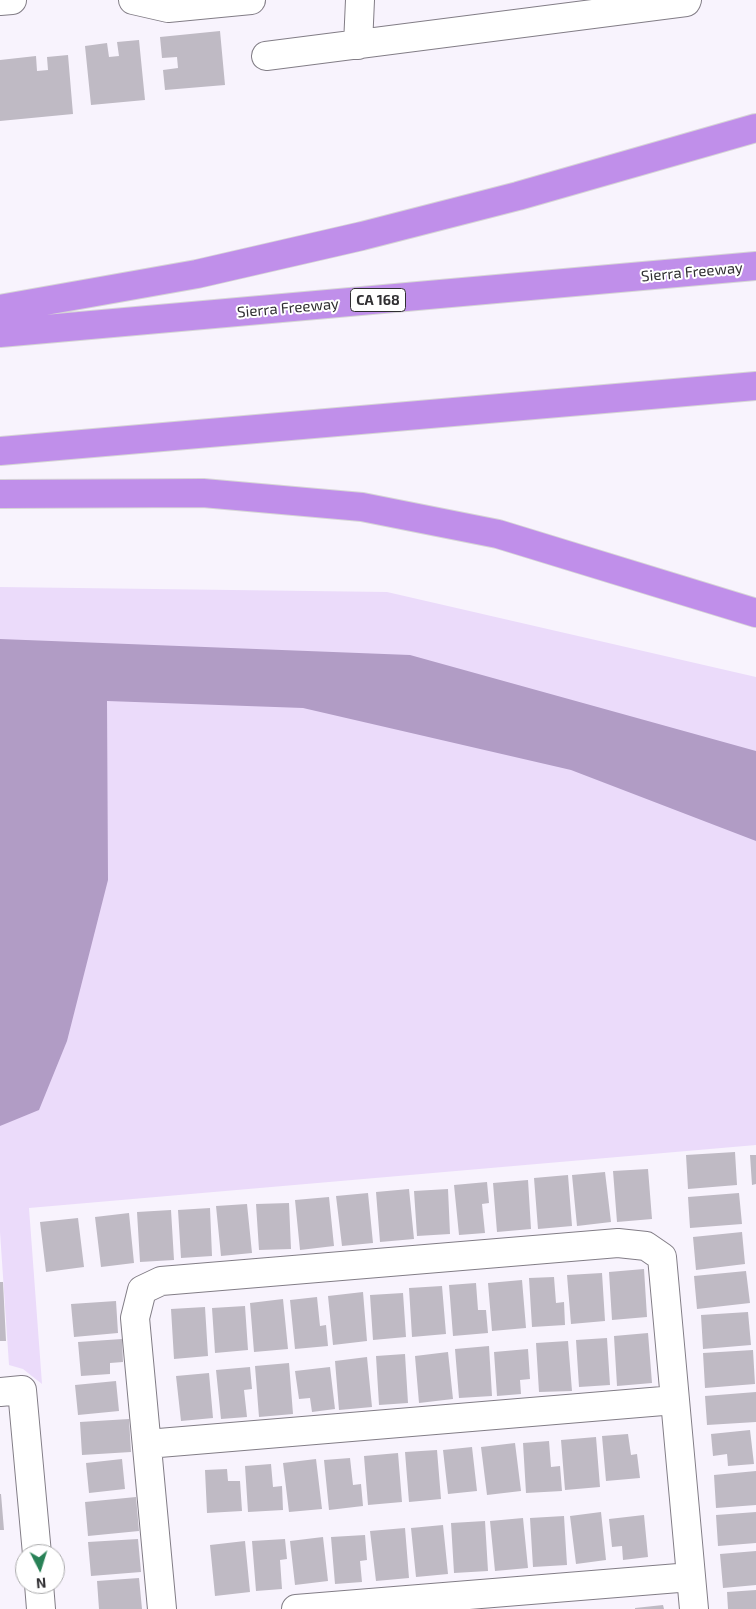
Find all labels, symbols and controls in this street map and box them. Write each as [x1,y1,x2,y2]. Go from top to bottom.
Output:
street label: Sierra Freeway [640,259,744,285]
road number: CA 168 [350,288,406,312]
street label: Sierra Freeway [236,295,340,321]
north arrow [15,1544,65,1594]
text: N [35,1575,47,1592]

